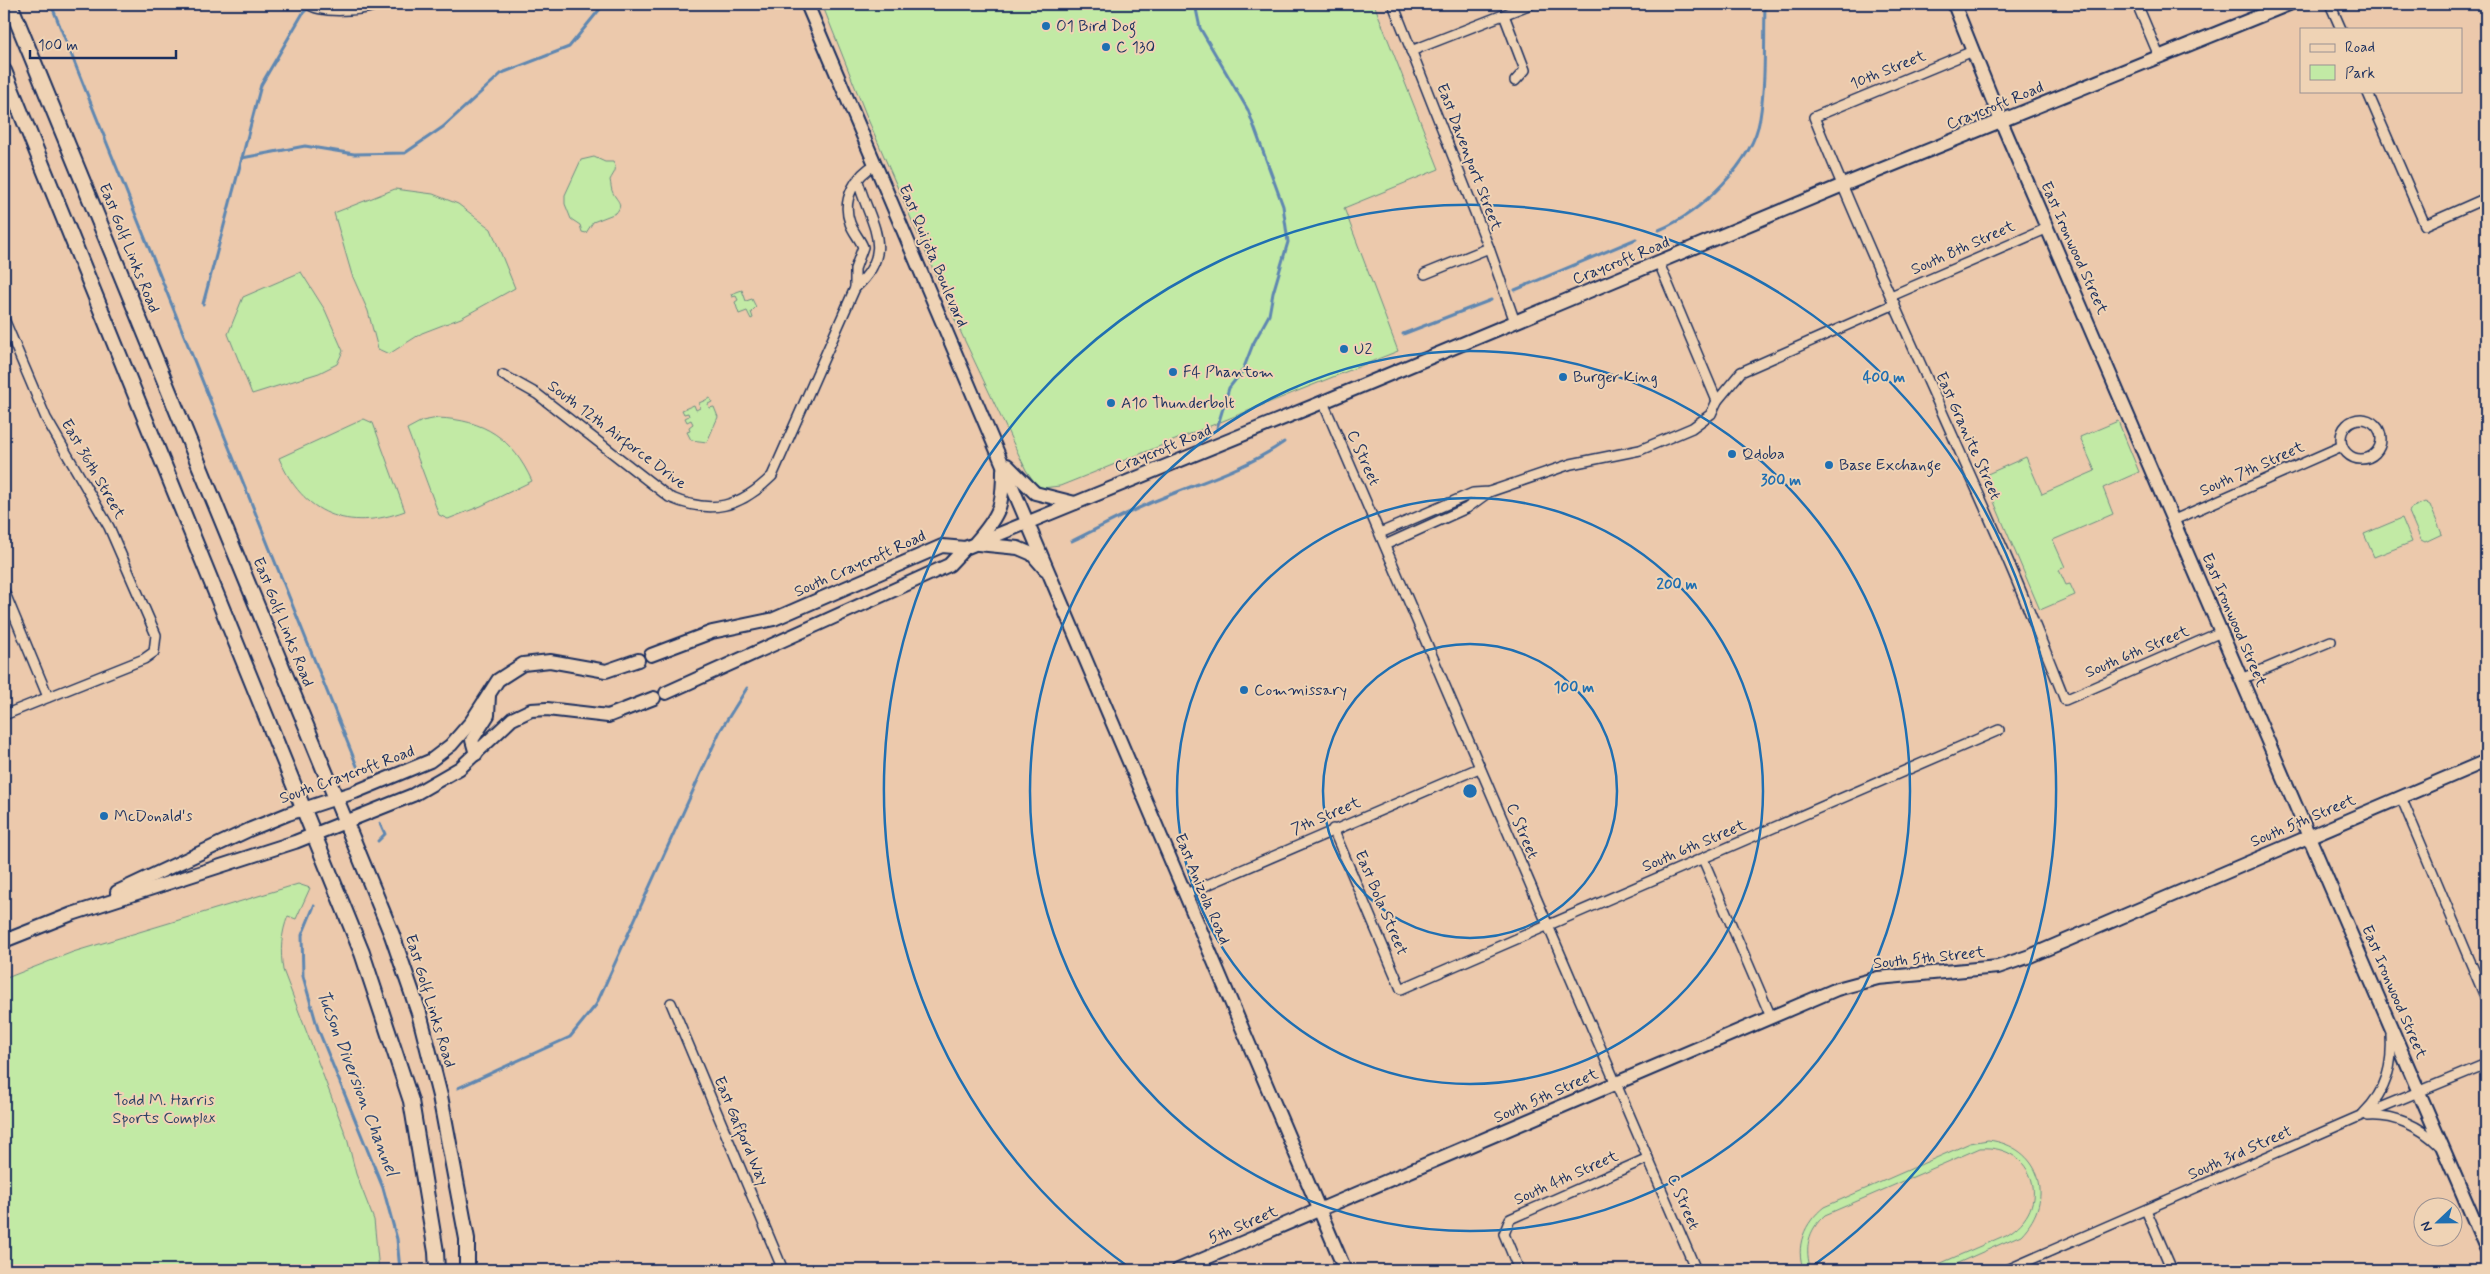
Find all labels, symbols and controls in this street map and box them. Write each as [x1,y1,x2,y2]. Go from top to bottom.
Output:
place label: O1 Bird Dog [1056,16,1136,38]
marker: O1 Bird Dog [1040,20,1052,32]
scale bar [30,28,176,60]
legend [2300,28,2462,92]
text: 100 m [38,36,78,56]
place label: C 130 [1116,37,1155,58]
text: Road [2345,38,2375,58]
marker: C 130 [1100,41,1112,53]
street label: 10th Street [1847,45,1930,95]
text: Park [2345,64,2375,84]
street label: Craycroft Road [1943,77,2047,135]
street label: East Davenport Street [1431,80,1507,234]
street label: East Ironwood Street [2035,178,2113,318]
street label: East Golf Links Road [93,180,165,316]
street label: East Quijota Boulevard [893,181,973,331]
street label: South 8th Street [1908,215,2019,280]
street label: Craycroft Road [1569,232,1673,290]
place label: U2 [1354,339,1372,360]
marker: U2 [1338,343,1350,355]
place label: F4 Phantom [1183,362,1274,383]
marker: F4 Phantom [1167,366,1179,378]
place label: Burger King [1573,367,1658,389]
text: 400 m [1863,368,1905,388]
street label: East Granite Street [1930,369,2006,503]
marker: Burger King [1557,371,1569,383]
street label: South 12th Airforce Drive [542,376,691,496]
place label: A10 Thunderbolt [1121,393,1234,414]
marker: A10 Thunderbolt [1105,397,1117,409]
street label: East 36th Street [56,415,130,523]
street label: Craycroft Road [1111,420,1215,478]
street label: C Street [1341,427,1385,489]
street label: South 7th Street [2196,436,2308,501]
place label: Qdoba [1742,444,1785,465]
marker: Qdoba [1726,448,1738,460]
place label: Base Exchange [1839,455,1941,477]
marker: Base Exchange [1823,459,1835,471]
text: 300 m [1761,471,1801,491]
street label: South Craycroft Road [791,525,929,603]
street label: East Ironwood Street [2196,550,2272,691]
street label: East Golf Links Road [247,554,319,690]
text: 200 m [1657,575,1698,595]
street label: South 6th Street [2082,620,2193,683]
text: 100 m [1554,678,1594,698]
place label: Commissary [1254,680,1347,701]
marker: Commissary [1238,684,1250,696]
street label: South Craycroft Road [277,741,417,809]
centre of rings [1461,782,1479,800]
street label: South 5th Street [2247,789,2359,853]
street label: 7th Street [1288,792,1364,840]
street label: C Street [1501,800,1543,862]
place label: McDonald's [114,806,193,827]
marker: McDonald's [98,810,110,822]
street label: South 6th Street [1639,814,1750,877]
street label: East Anizola Road [1169,830,1235,948]
street label: East Bola Street [1349,847,1413,959]
street label: East Ironwood Street [2356,922,2432,1063]
street label: East Golf Links Road [400,932,460,1070]
street label: South 5th Street [1872,942,1987,974]
water label: Tucson Diversion Channel [310,987,404,1181]
street label: South 5th Street [1490,1063,1602,1128]
street label: East Gafford Way [707,1073,774,1190]
park label: Todd M. Harris Sports Complex [113,1090,215,1129]
street label: South 3rd Street [2185,1121,2296,1185]
street label: South 4th Street [1511,1145,1622,1210]
street label: C Street [1662,1171,1704,1233]
north arrow [2412,1196,2462,1246]
street label: 5th Street [1205,1201,1281,1249]
text: N [2417,1219,2437,1234]

